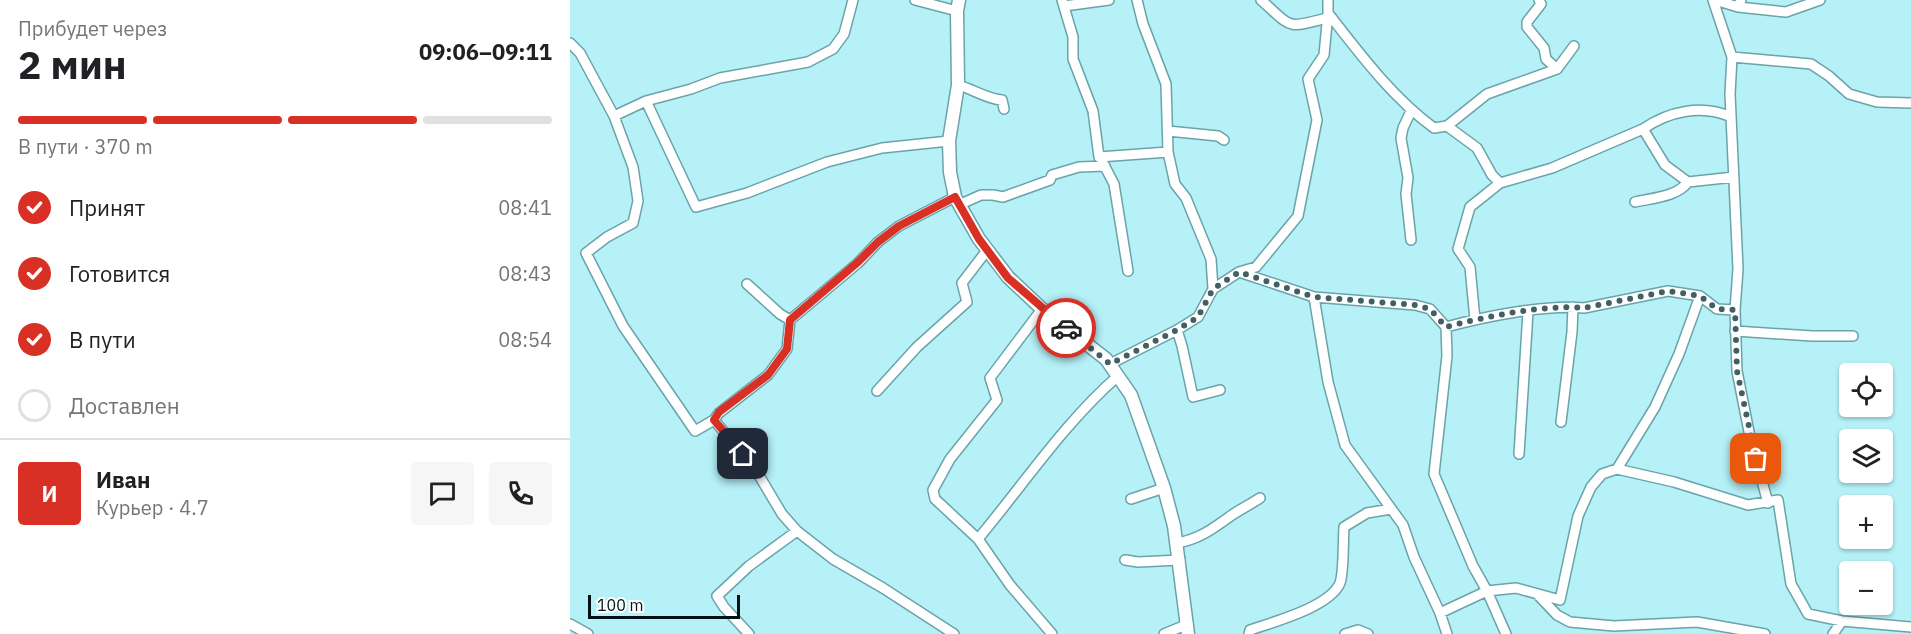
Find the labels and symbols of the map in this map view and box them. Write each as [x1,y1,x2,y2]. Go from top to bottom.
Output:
courier [1036,298,1096,358]
pin [717,428,768,479]
pin [1730,433,1781,484]
scale bar [588,592,740,620]

